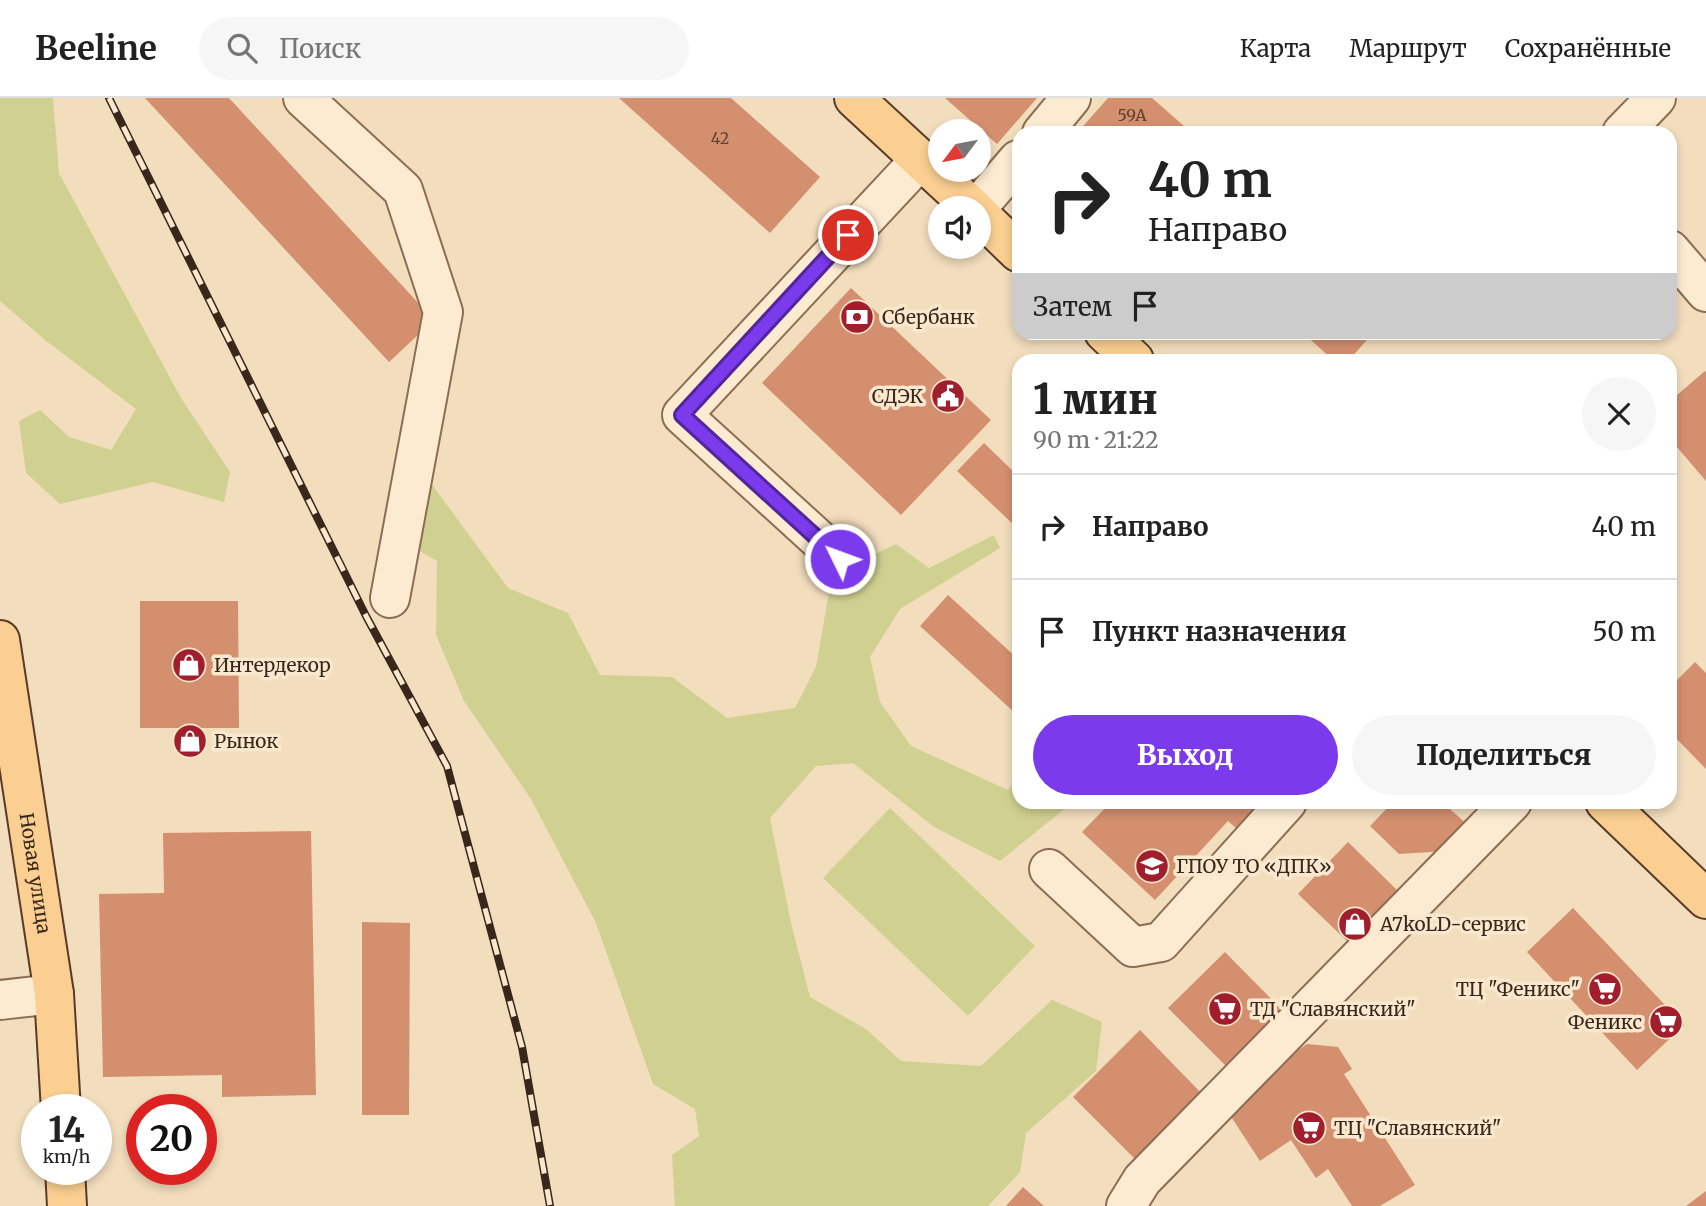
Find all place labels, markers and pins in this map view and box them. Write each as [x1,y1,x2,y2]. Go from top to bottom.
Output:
pin [818,205,878,265]
bank icon: Сбербанк [838,298,876,336]
place label: Сбербанк [882,305,975,329]
public building icon: СДЭК [929,377,967,415]
place label: СДЭК [872,384,923,408]
shop icon: Интердекор [170,646,208,684]
place label: Интердекор [214,653,331,677]
shop icon: Рынок [171,722,209,760]
place label: Рынок [214,729,278,753]
school or university icon: ГПОУ ТО «ДПК» [1133,847,1171,885]
place label: ГПОУ ТО «ДПК» [1176,854,1332,878]
shop icon: A7koLD-сервис [1336,905,1374,943]
place label: A7koLD-сервис [1379,912,1526,936]
supermarket icon: ТЦ "Феникс" [1586,970,1624,1008]
place label: ТЦ "Феникс" [1456,977,1580,1001]
supermarket icon: ТД "Славянский" [1206,990,1244,1028]
place label: ТД "Славянский" [1250,997,1416,1021]
supermarket icon: Феникс [1647,1003,1685,1041]
place label: Феникс [1568,1010,1642,1034]
supermarket icon: ТЦ "Славянский" [1290,1109,1328,1147]
place label: ТЦ "Славянский" [1334,1116,1502,1140]

